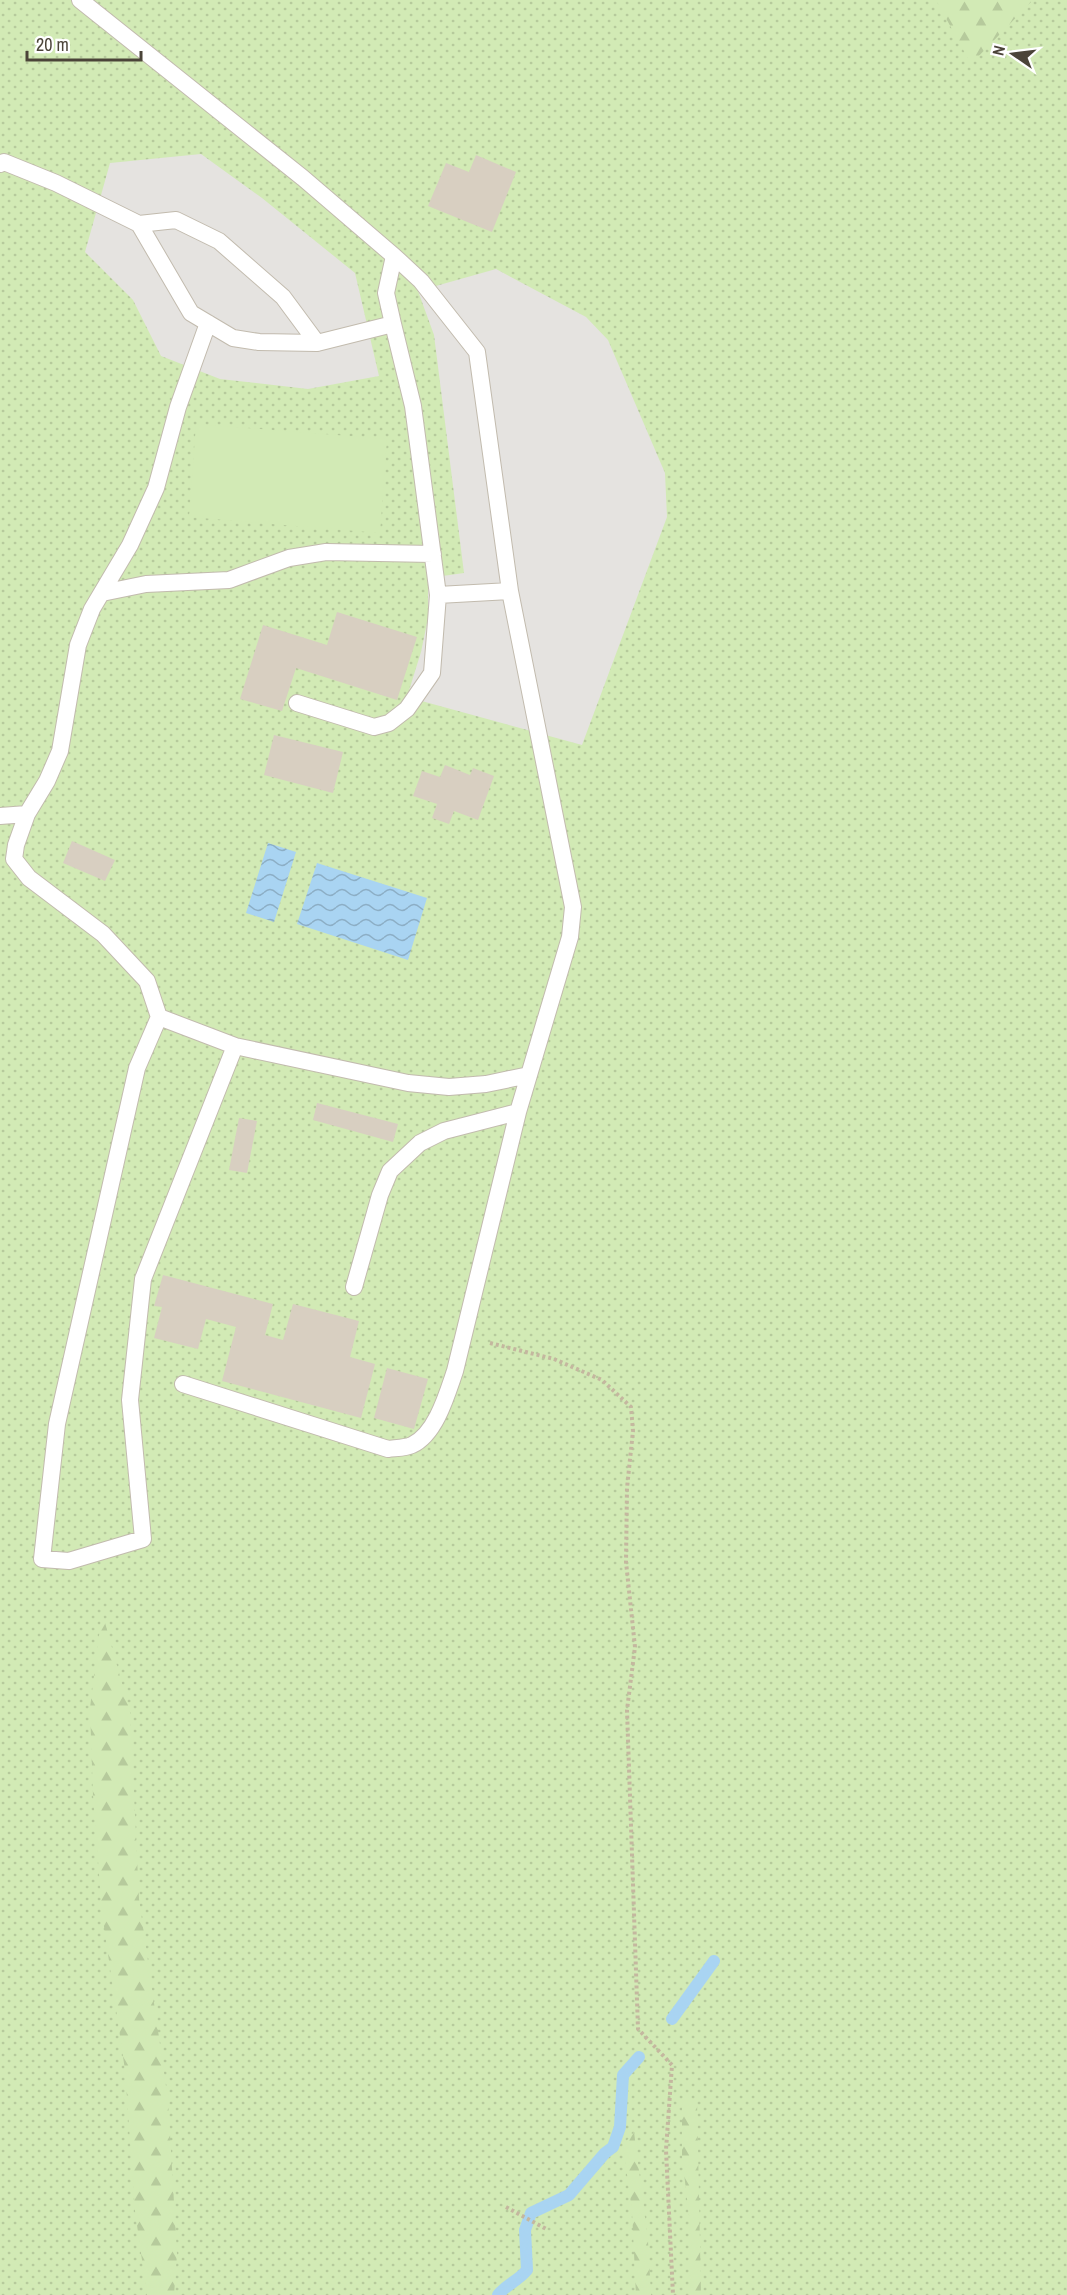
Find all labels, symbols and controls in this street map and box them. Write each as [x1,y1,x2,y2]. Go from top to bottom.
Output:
scale bar [27,24,141,62]
north arrow [983,24,1043,84]
text: 20 m [36,32,69,57]
text: N [987,43,1010,58]

